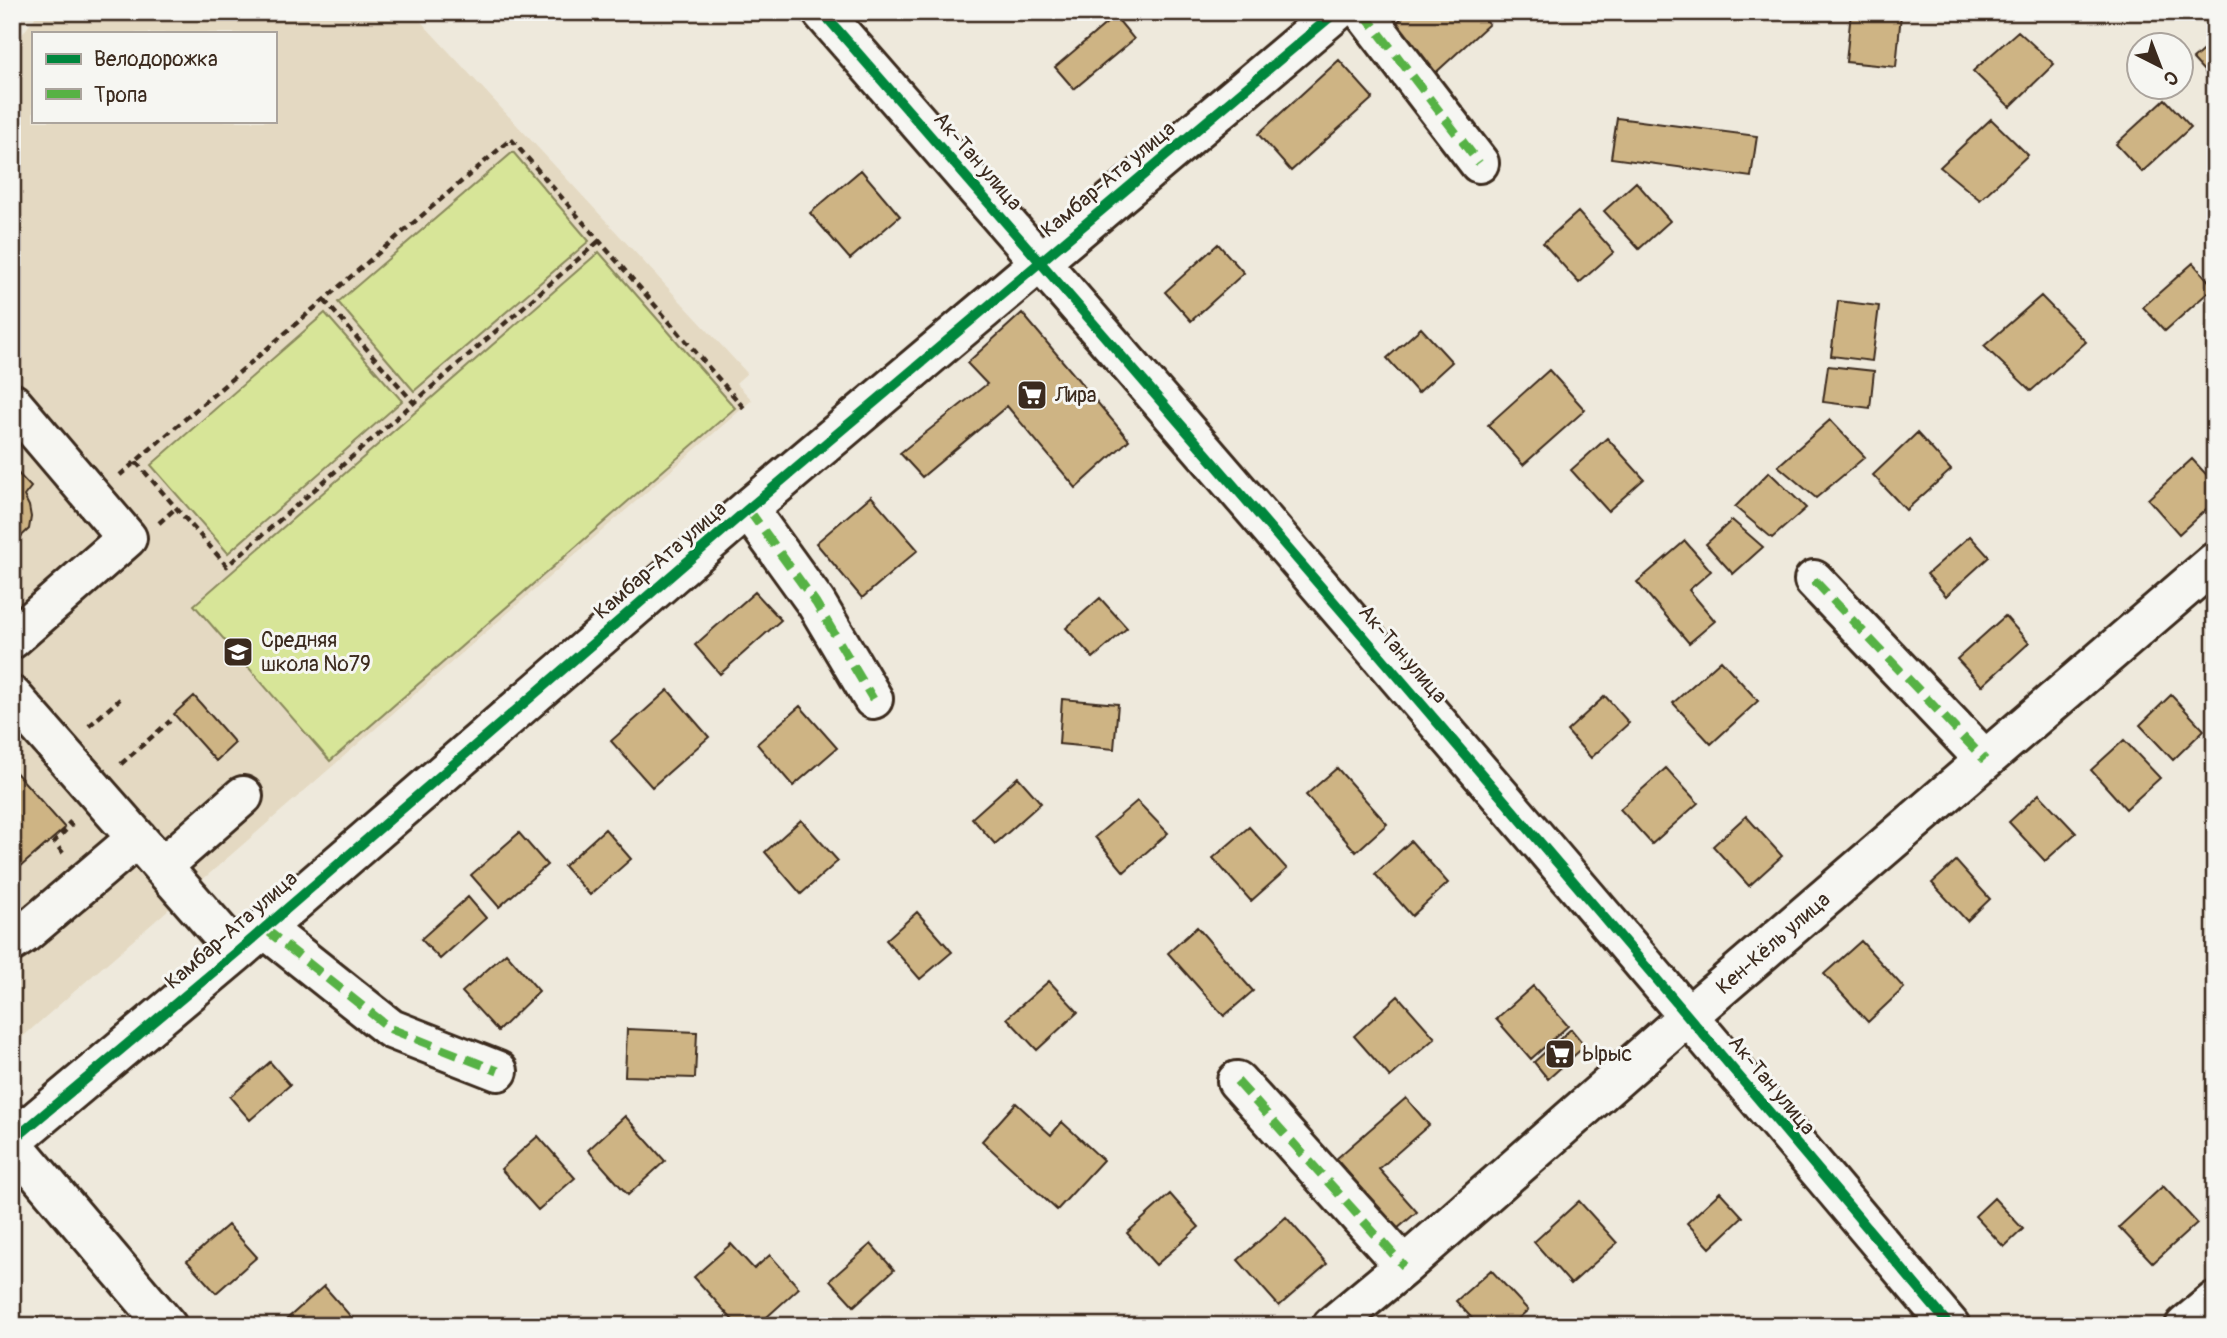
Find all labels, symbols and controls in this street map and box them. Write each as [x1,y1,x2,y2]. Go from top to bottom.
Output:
legend [32,32,276,122]
north arrow [2126,32,2196,102]
text: Велодорожка [94,46,218,73]
text: С [2158,65,2183,91]
text: Тропа [94,82,147,109]
street label: Ак-Тан улица [927,106,1028,216]
street label: Камбар-Ата улица [1036,115,1181,243]
supermarket icon: Лира [1015,378,1049,412]
place label: Лира [1054,382,1097,409]
street label: Камбар-Ата улица [588,495,732,625]
street label: Ак-Тан улица [1352,599,1453,709]
place label: Средняя школа №79 [261,627,371,678]
school or university icon: Средняя школа №79 [221,635,255,669]
street label: Камбар-Ата улица [159,865,303,995]
street label: Кен-Кёль улица [1711,886,1836,1000]
street label: Ак-Тан улица [1722,1030,1821,1141]
supermarket icon: Ырыс [1543,1037,1577,1071]
place label: Ырыс [1583,1041,1632,1068]

